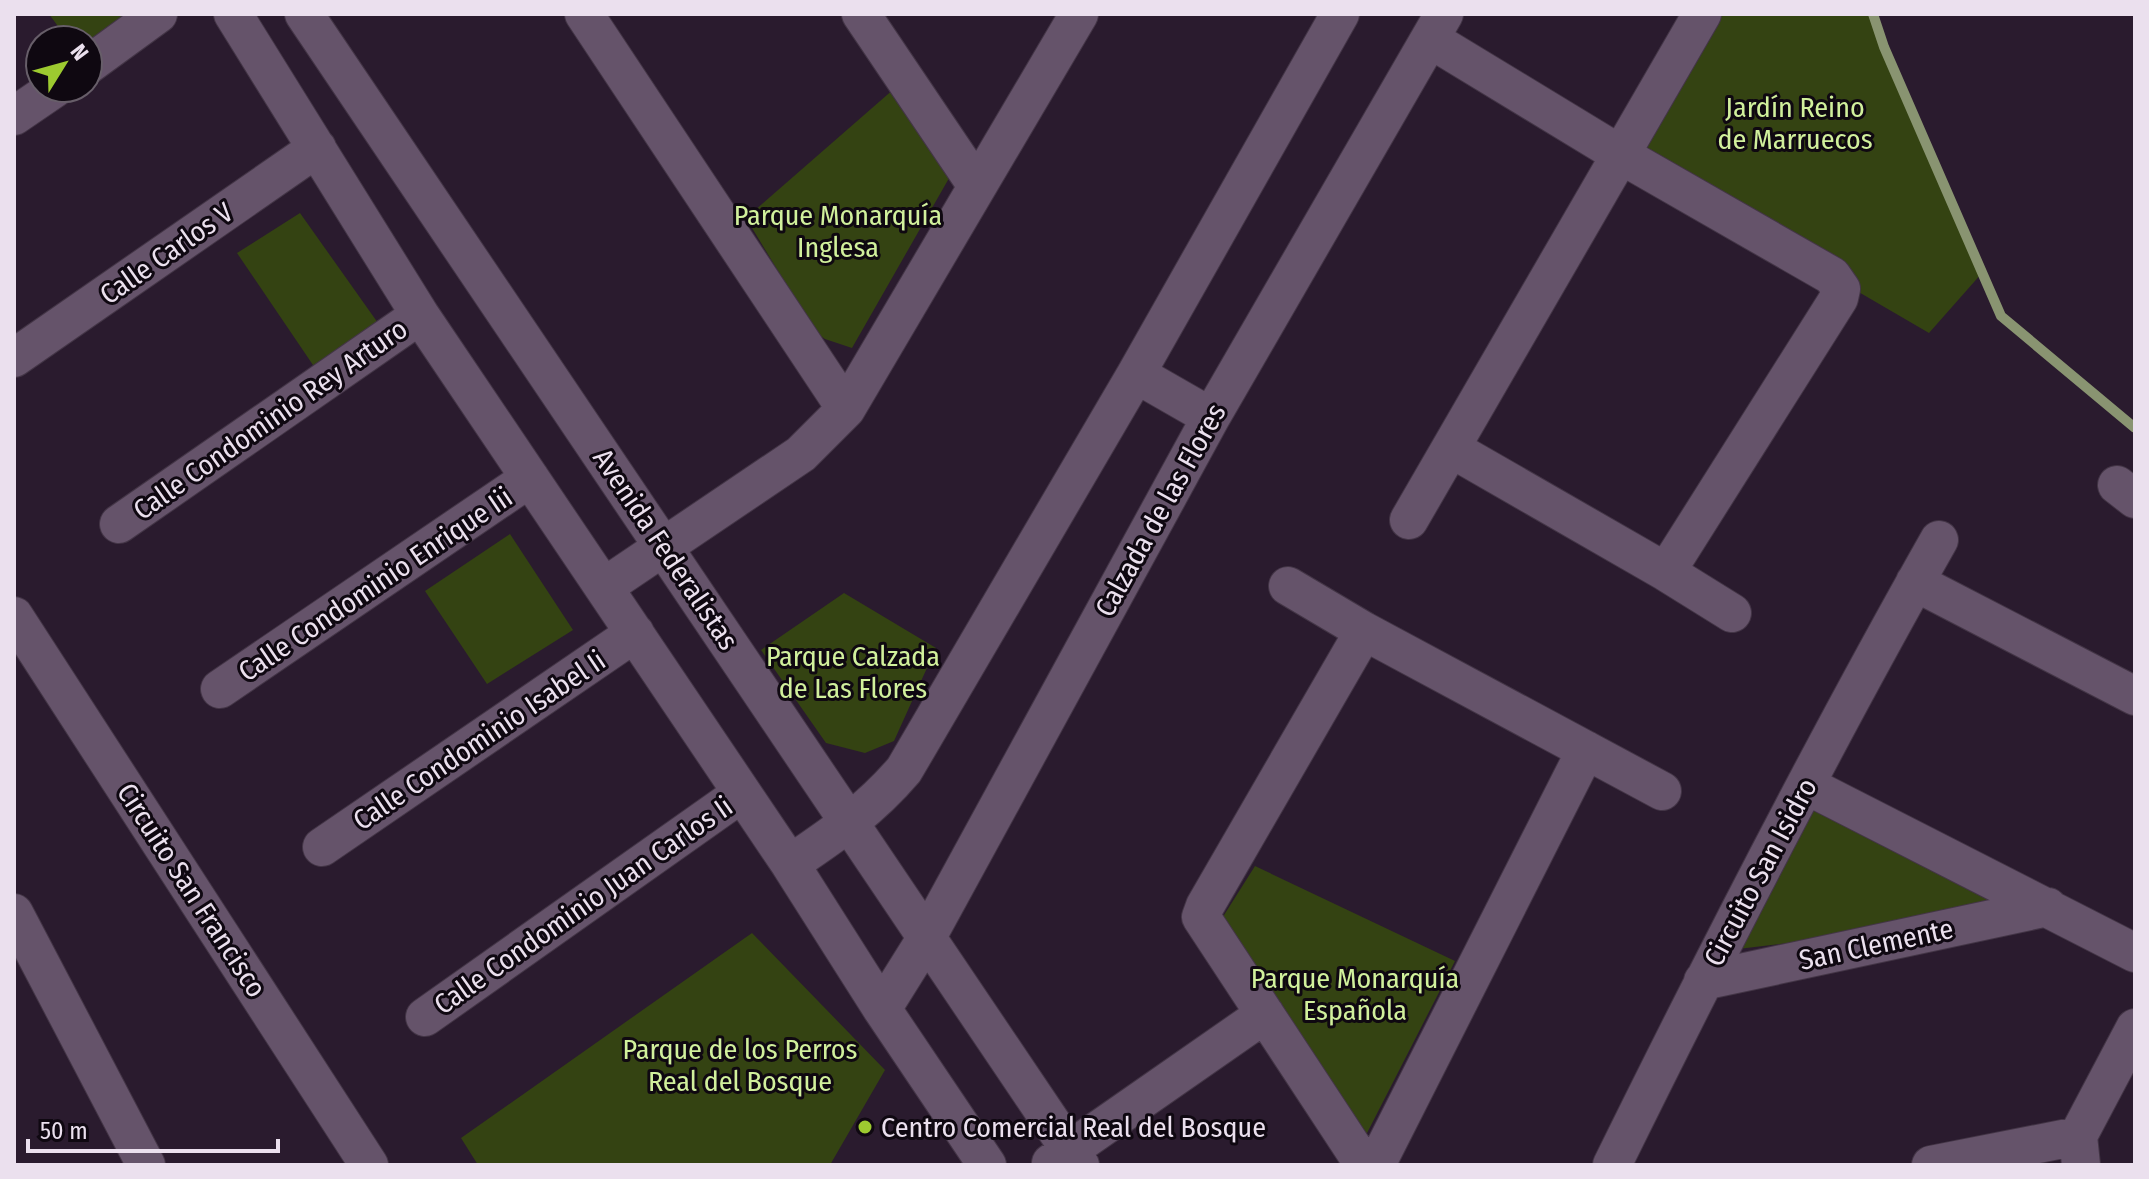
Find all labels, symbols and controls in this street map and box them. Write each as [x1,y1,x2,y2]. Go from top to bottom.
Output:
north arrow [24,24,104,104]
text: N [65,39,94,66]
park label: Jardín Reino de Marruecos [1717,91,1873,156]
street label: Calle Carlos V [93,195,240,311]
park label: Parque Monarquía Inglesa [734,199,942,264]
street label: Calle Condominio Rey Arturo [127,312,414,527]
street label: Calzada de las Flores [1088,398,1233,622]
street label: Avenida Federalistas [586,443,745,656]
street label: Calle Condominio Enrique Iii [232,480,518,688]
park label: Parque Calzada de Las Flores [766,640,940,705]
street label: Calle Condominio Isabel Ii [347,644,612,837]
street label: Circuito San Isidro [1697,773,1824,972]
street label: Circuito San Francisco [110,777,273,1003]
street label: Calle Condominio Juan Carlos Ii [428,790,739,1021]
street label: San Clemente [1796,912,1956,977]
park label: Parque Monarquía Española [1251,962,1459,1027]
park label: Parque de los Perros Real del Bosque [623,1033,857,1098]
scale bar [28,1103,278,1153]
place label: Centro Comercial Real del Bosque [881,1111,1266,1144]
text: 50 m [40,1117,88,1145]
marker: Centro Comercial Real del Bosque [856,1118,874,1136]

